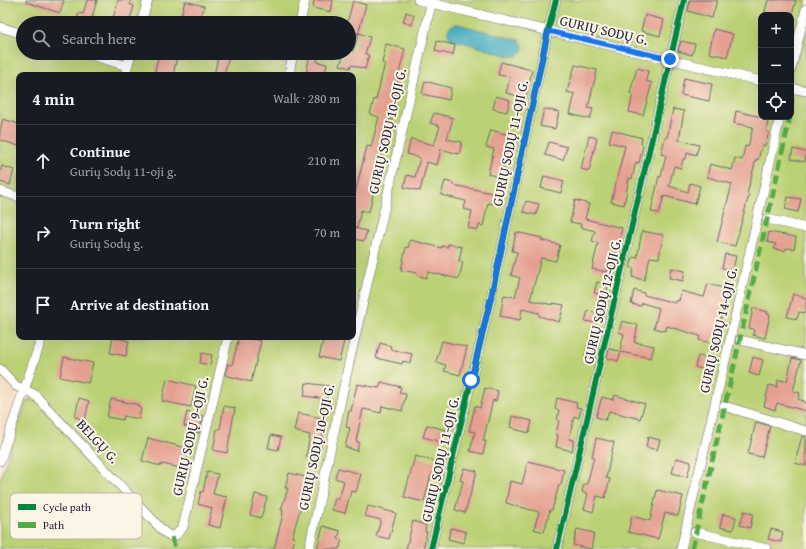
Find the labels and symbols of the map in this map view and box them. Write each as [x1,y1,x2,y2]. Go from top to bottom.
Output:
street label: GURIŲ SODŲ G. [558,10,650,50]
route end [661,50,679,68]
street label: GURIŲ SODŲ 10-OJI G. [363,66,411,196]
street label: GURIŲ SODŲ 11-OJI G. [487,78,533,208]
street label: GURIŲ SODŲ 12-OJI G. [578,236,626,366]
street label: GURIŲ SODŲ 14-OJI G. [694,265,742,395]
route start [462,371,480,389]
street label: GURIŲ SODŲ 9-OJI G. [167,374,213,498]
street label: GURIŲ SODŲ 10-OJI G. [293,382,339,512]
street label: GURIŲ SODŲ 11-OJI G. [416,394,464,524]
street label: BELGŲ G. [72,414,124,468]
legend [10,493,142,539]
text: Cycle path [43,499,92,515]
text: Path [43,517,65,533]

